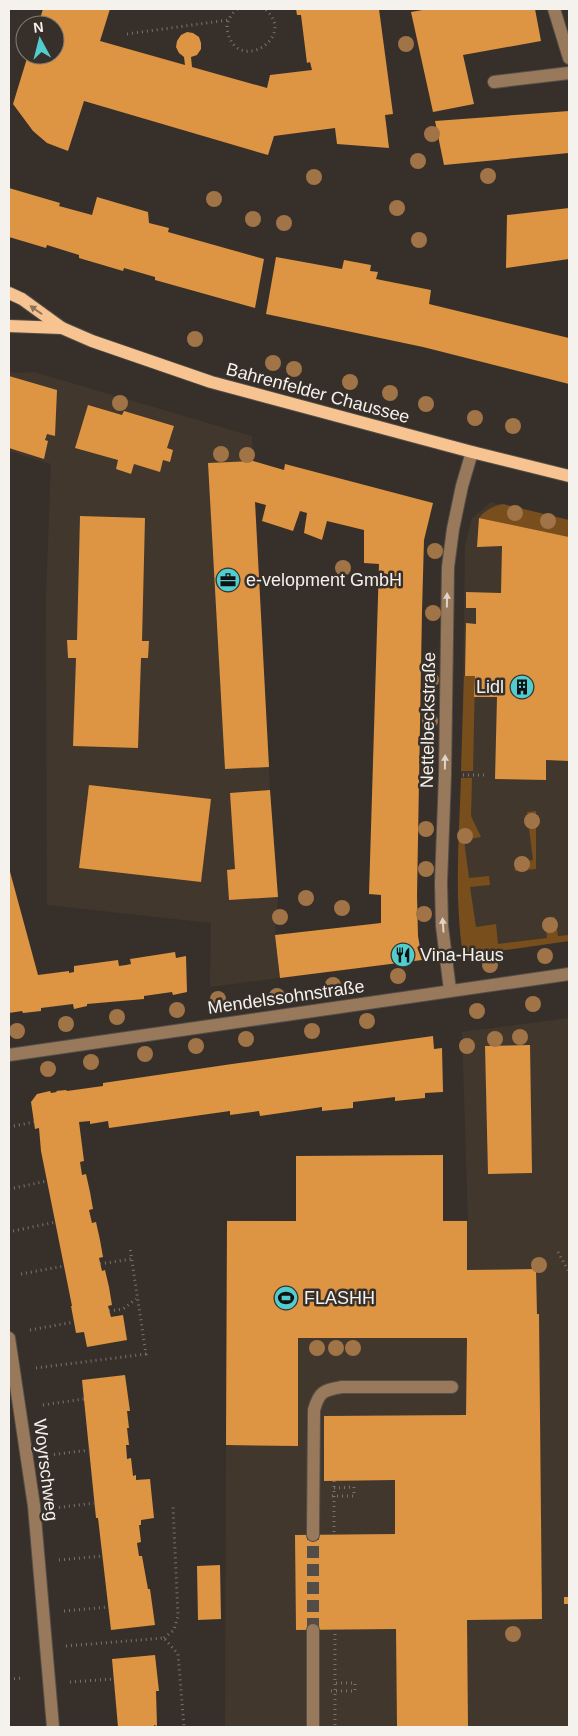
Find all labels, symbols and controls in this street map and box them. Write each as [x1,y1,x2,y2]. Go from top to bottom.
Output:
north arrow [15,15,65,65]
text: N [32,19,44,36]
one-way arrow [29,305,43,314]
street label: Bahrenfelder Chaussee [224,359,412,427]
office icon: e-velopment GmbH [215,567,241,593]
place label: e-velopment GmbH [246,570,402,590]
one-way arrow [443,592,451,608]
street label: Nettelbeckstraße [417,652,439,788]
building icon: Lidl [509,674,535,700]
place label: Lidl [476,677,504,697]
one-way arrow [441,754,449,770]
one-way arrow [438,916,446,932]
restaurant icon: Vina-Haus [390,942,416,968]
place label: Vina-Haus [420,945,504,965]
street label: Mendelssohnstraße [206,976,366,1018]
sports icon: FLASHH [273,1285,299,1311]
place label: FLASHH [304,1288,375,1308]
street label: Woyrschweg [30,1418,62,1522]

